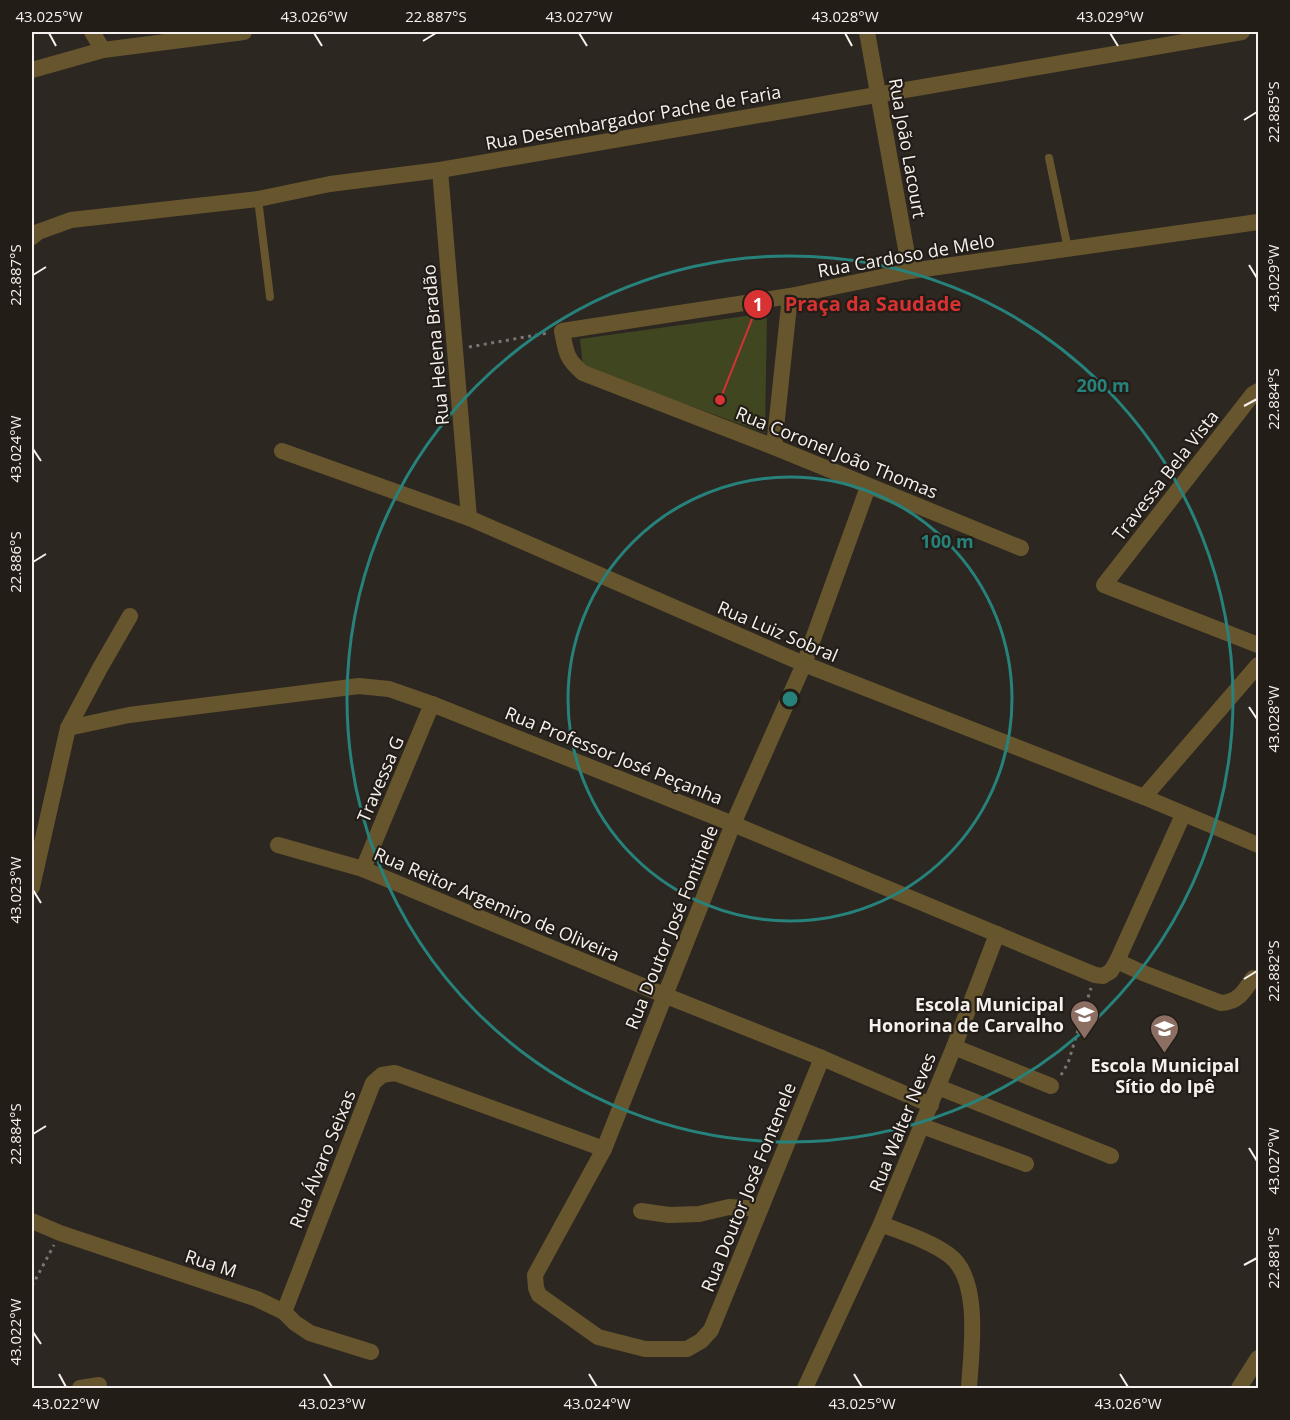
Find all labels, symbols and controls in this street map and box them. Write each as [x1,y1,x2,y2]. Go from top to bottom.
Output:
text: 43.025°W [15,6,83,26]
text: 43.026°W [280,6,348,26]
text: 22.887°S [405,6,467,26]
text: 43.027°W [545,6,613,26]
text: 43.028°W [811,6,879,26]
text: 43.029°W [1076,6,1144,26]
street label: Rua João Lacourt [884,76,932,220]
street label: Rua Desembargador Pache de Faria [483,79,783,155]
text: 22.885°S [1263,81,1283,143]
street label: Rua Cardoso de Melo [816,228,996,282]
text: 22.887°S [5,244,25,306]
text: 43.029°W [1263,244,1283,312]
street label: Rua Helena Bradão [416,264,454,426]
callout: Praça da Saudade [743,285,974,323]
text: Praça da Saudade [785,290,961,317]
text: 1 [753,292,763,316]
text: 22.884°S [1263,368,1283,430]
text: 200 m [1076,373,1130,397]
street label: Rua Coronel João Thomas [732,400,942,504]
street label: Travessa Bela Vista [1106,405,1224,545]
text: 43.024°W [5,415,25,483]
text: 100 m [920,529,974,553]
text: 22.886°S [5,531,25,593]
street label: Rua Luiz Sobral [714,595,842,667]
text: 43.028°W [1263,685,1283,753]
centre of rings [780,689,800,709]
street label: Rua Professor José Peçanha [502,700,726,810]
street label: Travessa G [351,732,409,826]
street label: Rua Doutor José Fontinele [619,821,723,1033]
street label: Rua Reitor Argemiro de Oliveira [371,841,623,967]
text: 43.023°W [5,856,25,924]
text: 22.882°S [1263,940,1283,1002]
place label: Escola Municipal Honorina de Carvalho [868,992,1064,1037]
school or university icon: Escola Municipal Honorina de Carvalho [1069,998,1101,1040]
school or university icon: Escola Municipal Sítio do Ipê [1149,1012,1181,1054]
street label: Rua Walter Neves [863,1049,941,1195]
place label: Escola Municipal Sítio do Ipê [1090,1053,1240,1098]
street label: Rua Doutor José Fontenele [695,1079,801,1295]
street label: Rua Álvaro Seixas [283,1086,361,1232]
text: 22.884°S [5,1103,25,1165]
text: 43.027°W [1263,1127,1283,1195]
text: 22.881°S [1263,1227,1283,1289]
street label: Rua M [182,1243,240,1283]
text: 43.022°W [5,1298,25,1366]
text: 43.022°W [32,1393,100,1413]
text: 43.023°W [298,1393,366,1413]
text: 43.024°W [563,1393,631,1413]
text: 43.025°W [828,1393,896,1413]
text: 43.026°W [1094,1393,1162,1413]

